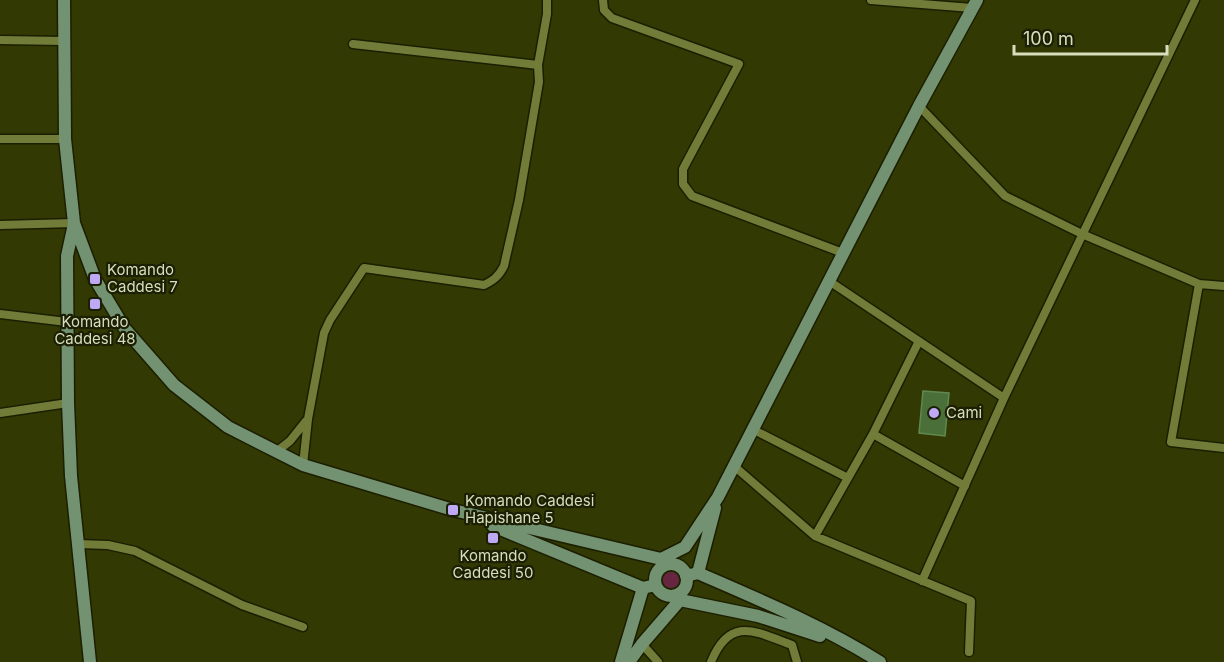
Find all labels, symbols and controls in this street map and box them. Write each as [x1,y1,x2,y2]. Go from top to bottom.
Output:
scale bar [1014,18,1167,56]
text: 100 m [1023,28,1074,49]
place label: Komando Caddesi 7 [107,260,178,296]
marker: Komando Caddesi 7 [88,272,102,286]
marker: Komando Caddesi 48 [88,297,102,311]
place label: Komando Caddesi 48 [54,312,136,348]
place label: Cami [946,403,982,422]
marker: Cami [927,406,941,420]
place label: Komando Caddesi Hapishane 5 [465,491,594,527]
marker: Komando Caddesi Hapishane 5 [446,503,460,517]
marker: Komando Caddesi 50 [486,531,500,545]
place label: Komando Caddesi 50 [453,546,533,582]

